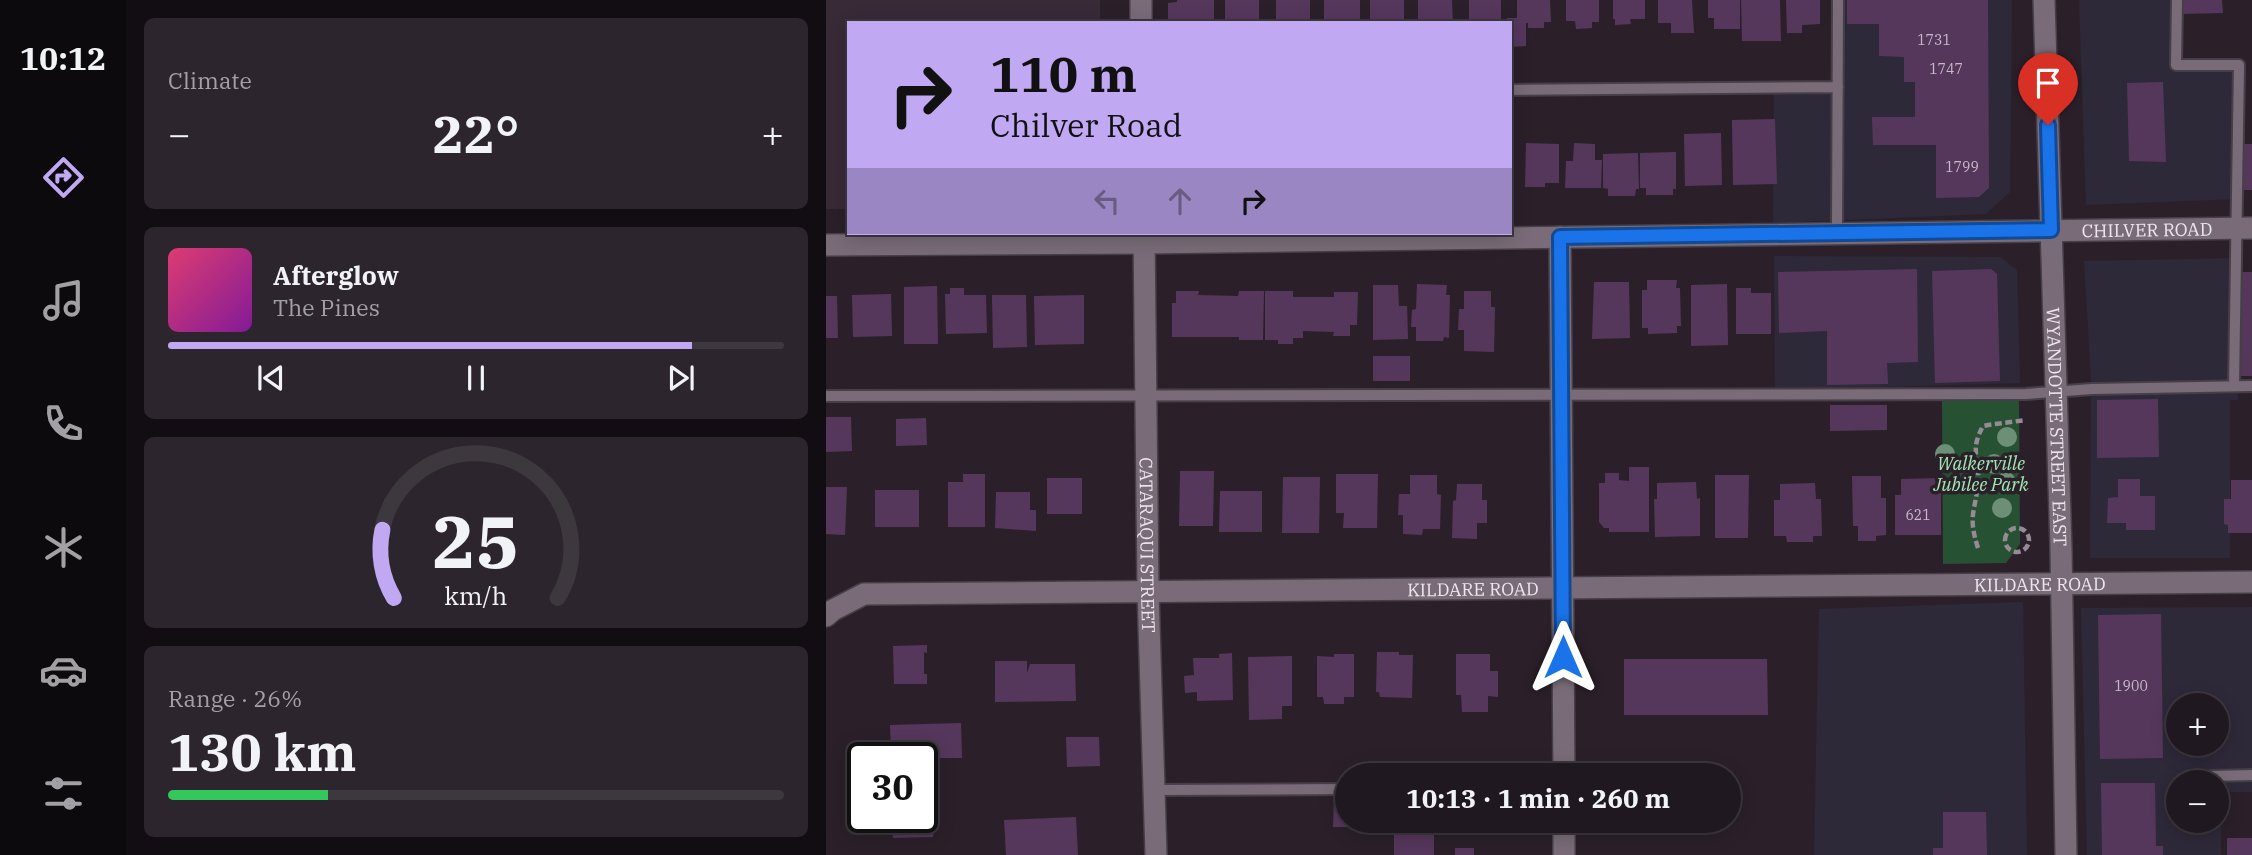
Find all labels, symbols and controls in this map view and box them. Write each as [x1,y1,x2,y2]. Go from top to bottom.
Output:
house number: 1731 [1917,31,1951,49]
text: 10:12 [20,37,106,79]
text: 110 m [990,42,1137,105]
icon: right [875,49,966,140]
pin [2018,53,2078,125]
house number: 1747 [1929,60,1963,78]
icon: arrive [2029,64,2067,102]
text: Climate [168,65,252,95]
text: 22° [433,100,519,167]
text: Chilver Road [990,104,1182,146]
text: − [168,109,191,158]
text: + [761,109,784,158]
icon: directions [39,153,88,202]
house number: 1799 [1945,158,1979,176]
icon: left [1088,182,1126,220]
icon: ahead [1161,182,1199,220]
icon: right [1234,182,1272,220]
street label: CHILVER ROAD [2081,217,2212,242]
text: Afterglow [273,258,399,292]
icon: music [39,276,88,325]
text: The Pines [273,292,380,322]
street label: WYANDOTTE STREET EAST [2042,307,2072,547]
icon: previous [252,359,290,397]
icon: pause [457,359,495,397]
icon: next [662,359,700,397]
icon: phone [39,399,88,448]
park label: Walkerville Jubilee Park [1932,452,2029,496]
street label: CATARAQUI STREET [1135,457,1161,633]
text: 25 [432,494,520,589]
house number: 621 [1905,506,1931,524]
icon: climate [39,523,88,572]
street label: KILDARE ROAD [1974,572,2106,596]
street label: KILDARE ROAD [1407,577,1539,601]
text: km/h [444,579,508,612]
position arrow [1526,620,1600,694]
icon: car [39,646,88,695]
house number: 1900 [2114,677,2148,695]
text: Range · 26% [168,683,302,713]
map controls [2166,693,2229,833]
button: + [2166,693,2229,756]
text: 130 km [168,718,357,785]
speed limit sign: 30 [847,742,938,833]
icon: filters [39,769,88,818]
button: − [2166,770,2229,833]
text: 10:13 · 1 min · 260 m [1406,781,1670,815]

